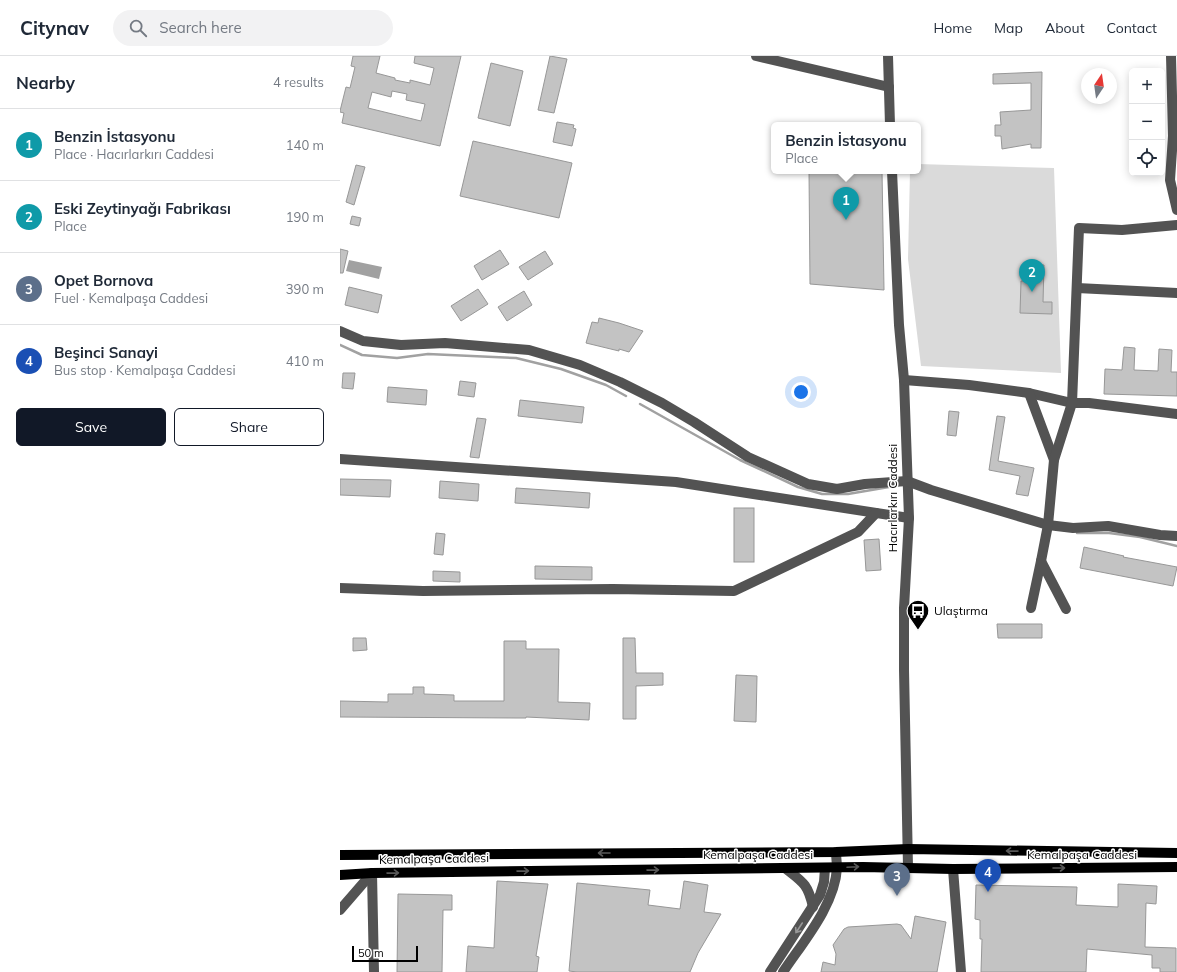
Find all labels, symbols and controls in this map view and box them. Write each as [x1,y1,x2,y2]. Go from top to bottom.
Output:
search box [113,10,393,46]
text: Citynav [20,16,89,40]
icon: search [127,17,149,39]
text: Search here [159,18,242,37]
text: Home [933,19,972,37]
text: Map [994,19,1023,37]
text: About [1045,19,1085,37]
text: Contact [1107,19,1157,37]
north arrow [1081,68,1117,104]
map controls [1129,68,1165,176]
button: + [1129,68,1165,104]
text: Nearby [16,72,75,93]
text: 4 results [273,74,324,90]
button: − [1129,104,1165,140]
popup [771,122,921,174]
text: Benzin İstasyonu [54,127,176,146]
text: Benzin İstasyonu [785,131,907,150]
text: 1 [25,137,33,153]
text: 140 m [286,137,324,153]
button: locate [1129,140,1165,176]
text: Place · Hacırlarkırı Caddesi [54,146,214,162]
text: Place [785,150,818,166]
pin: 1 [833,187,859,220]
text: Eski Zeytinyağı Fabrikası [54,199,231,218]
text: 2 [25,209,33,225]
text: 190 m [286,209,324,225]
text: Place [54,218,87,234]
pin: 2 [1019,259,1045,292]
text: Opet Bornova [54,271,153,290]
text: 3 [25,281,33,297]
text: 390 m [286,281,324,297]
text: Fuel · Kemalpaşa Caddesi [54,290,208,306]
text: Beşinci Sanayi [54,343,158,362]
text: 4 [25,353,33,369]
text: 410 m [286,353,324,369]
text: Bus stop · Kemalpaşa Caddesi [54,362,235,378]
your location [791,382,811,402]
button: Save [16,408,166,446]
button: Share [174,408,324,446]
street label: Hacırlarkırı Caddesi [885,444,900,552]
bus stop icon: Ulaştırma [905,598,931,631]
place label: Ulaştırma [934,603,988,618]
street label: Kemalpaşa Caddesi [703,847,813,862]
one-way arrow [1006,847,1019,855]
street label: Kemalpaşa Caddesi [1027,847,1137,862]
one-way arrow [598,849,611,857]
street label: Kemalpaşa Caddesi [379,850,489,867]
pin: 4 [975,859,1001,892]
pin: 3 [884,863,910,896]
one-way arrow [846,864,859,871]
one-way arrow [1052,864,1065,872]
one-way arrow [646,866,659,873]
one-way arrow [516,867,529,875]
one-way arrow [386,869,399,877]
one-way arrow [795,923,803,934]
scale bar [352,944,418,963]
text: 50 m [358,946,384,960]

